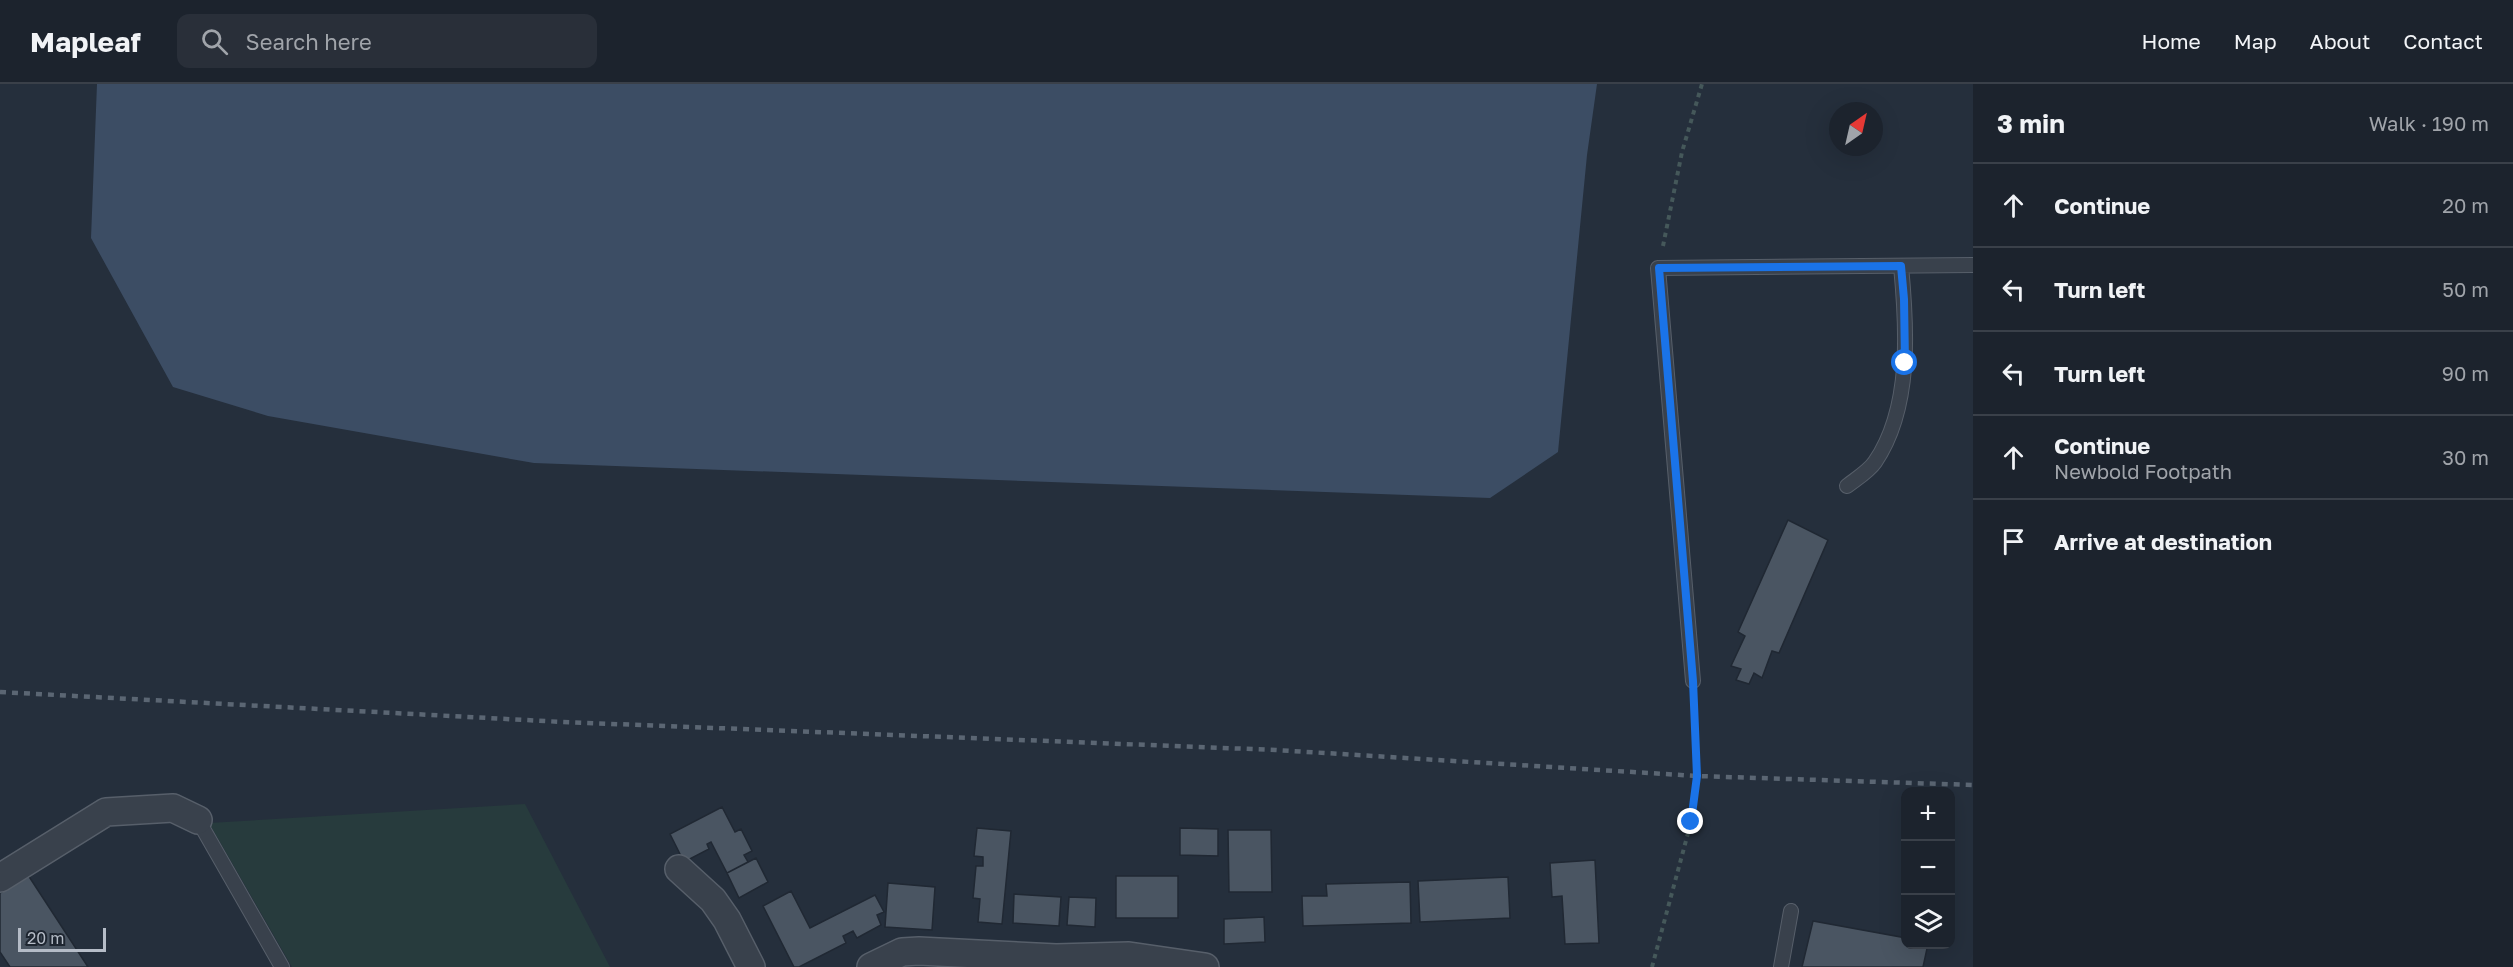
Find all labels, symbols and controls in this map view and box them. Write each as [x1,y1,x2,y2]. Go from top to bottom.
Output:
search box [177,14,597,68]
text: Mapleaf [30,25,141,58]
icon: search [198,25,231,58]
text: Search here [246,28,372,55]
text: Home [2141,28,2201,54]
text: Map [2234,28,2277,54]
text: About [2310,28,2370,54]
text: Contact [2403,28,2483,54]
north arrow [1829,102,1883,156]
text: 3 min [1997,108,2065,139]
text: Walk · 190 m [2369,111,2489,135]
icon: ahead [1997,189,2030,222]
text: Continue [2054,192,2150,219]
text: 20 m [2442,193,2489,217]
icon: left [1997,273,2030,306]
text: Turn left [2054,276,2145,303]
text: 50 m [2442,277,2489,301]
route start [1891,349,1917,375]
icon: left [1997,357,2030,390]
text: Turn left [2054,360,2145,387]
text: 90 m [2442,361,2489,385]
text: Continue [2054,432,2150,459]
icon: ahead [1997,441,2030,474]
text: 30 m [2442,445,2489,469]
text: Newbold Footpath [2054,459,2232,483]
icon: arrive [1997,525,2030,558]
text: Arrive at destination [2054,528,2272,555]
map controls [1901,787,1955,949]
button: + [1901,787,1955,841]
route end [1677,808,1703,834]
button: − [1901,841,1955,895]
button: layers [1901,895,1955,949]
scale bar [18,925,106,952]
text: 20 m [27,928,64,948]

